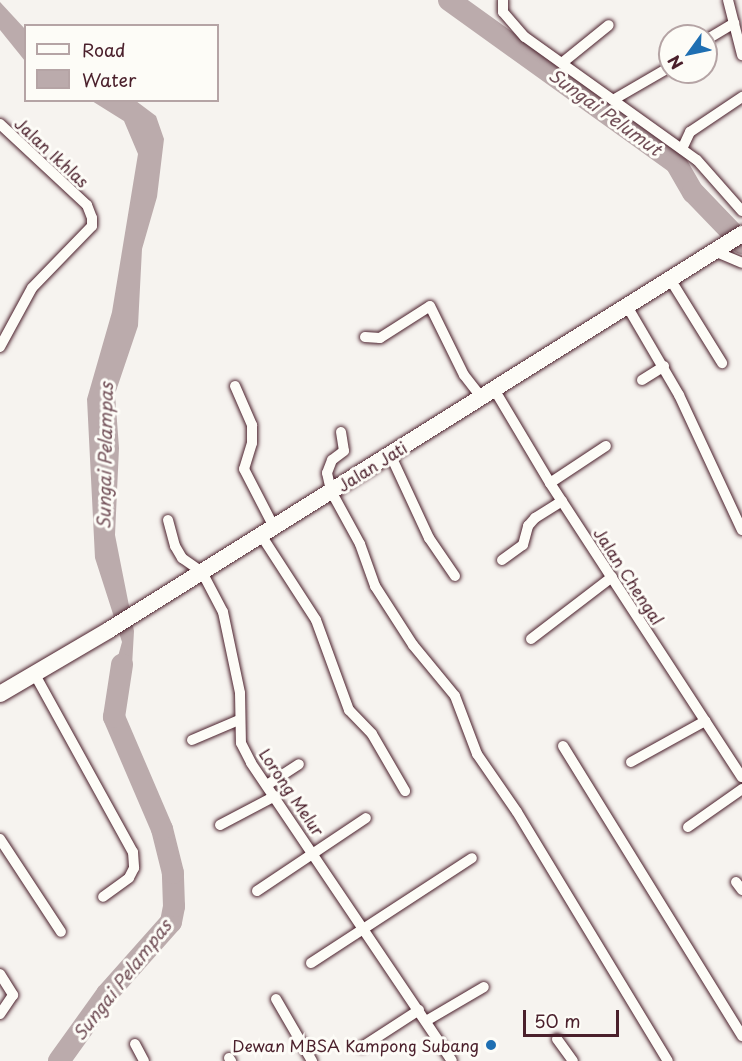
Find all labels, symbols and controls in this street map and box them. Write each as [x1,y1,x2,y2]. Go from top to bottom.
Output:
legend [24,24,219,102]
north arrow [658,24,718,84]
text: Road [82,36,126,63]
text: N [661,51,688,75]
water label: Sungai Pelumut [544,64,666,160]
text: Water [82,66,136,93]
street label: Jalan Ikhlas [11,113,93,191]
water label: Sungai Pelampas [93,382,117,530]
street label: Jalan Jati [334,437,410,495]
street label: Jalan Chengal [590,524,668,628]
street label: Lorong Melur [256,745,328,839]
water label: Sungai Pelampas [68,915,176,1045]
scale bar [526,998,622,1036]
text: 50 m [534,1007,581,1034]
place label: Dewan MBSA Kampong Subang [237,1035,479,1055]
marker: Dewan MBSA Kampong Subang [484,1038,498,1052]

